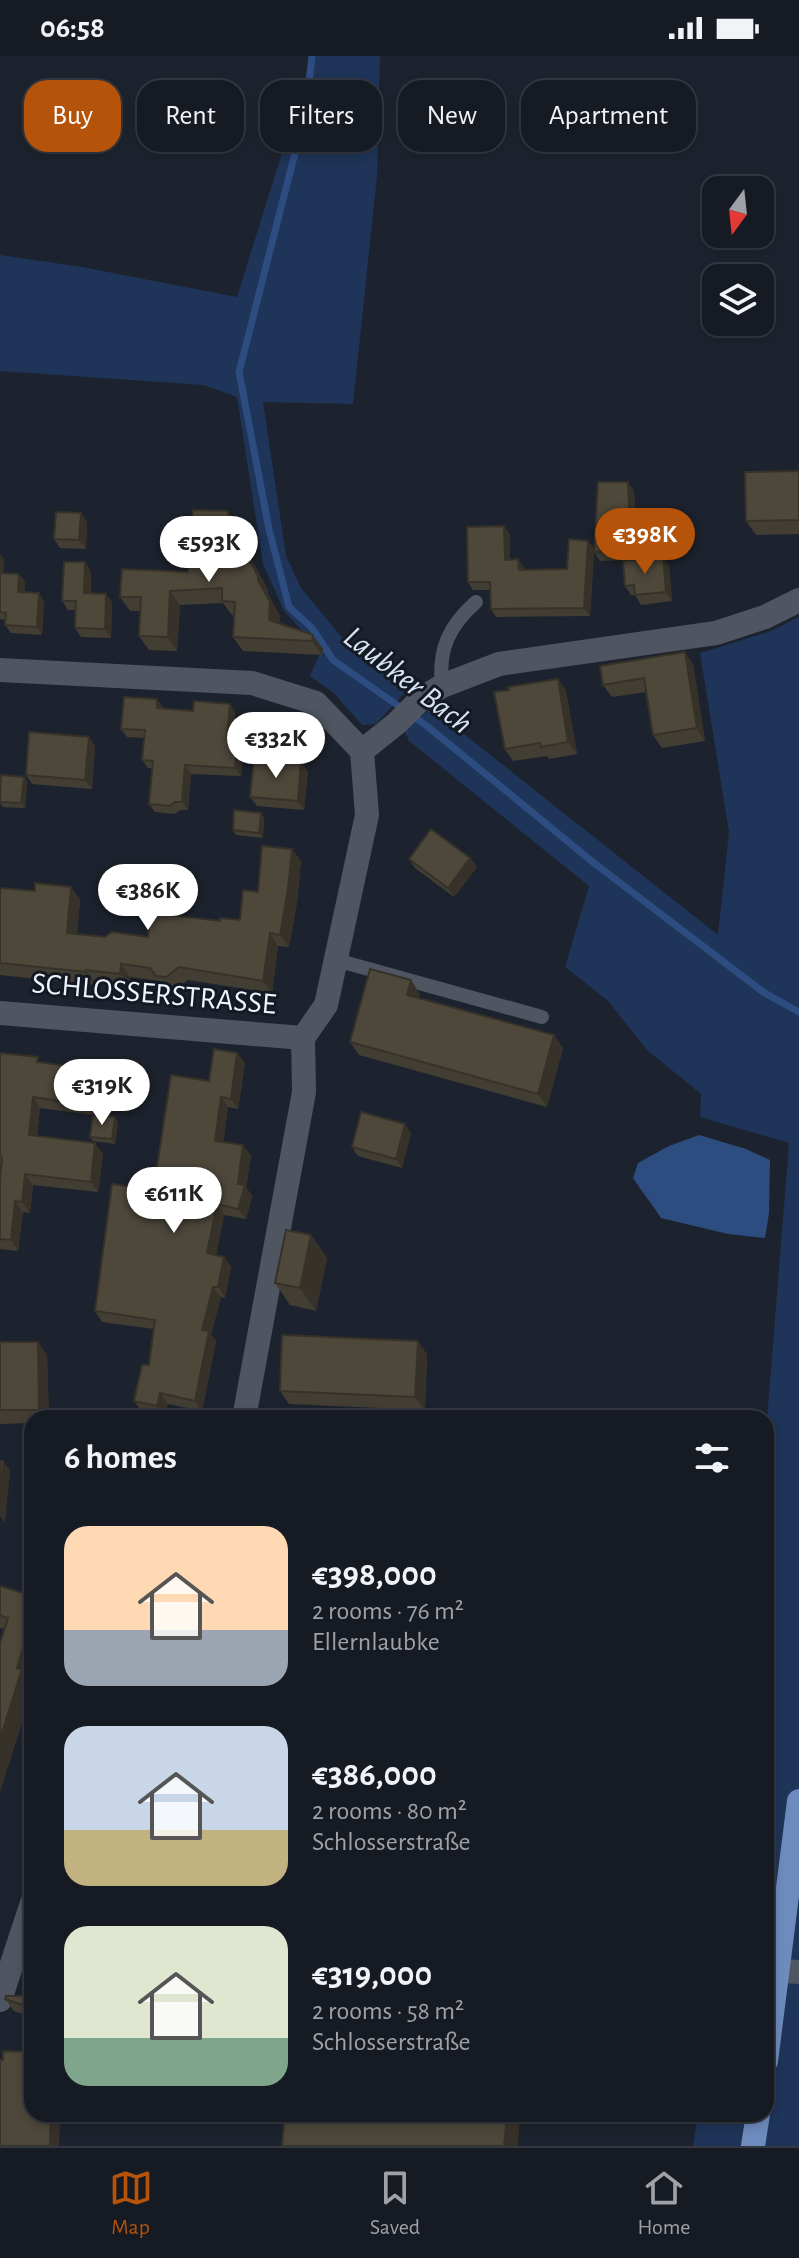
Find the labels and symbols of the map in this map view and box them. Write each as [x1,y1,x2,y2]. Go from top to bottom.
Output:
north arrow [702,176,774,248]
pin: €398K [589,508,701,576]
pin: €593K [153,516,265,584]
water label: Laubker Bach [338,620,478,740]
pin: €332K [220,712,332,780]
pin: €386K [92,864,204,932]
street label: SCHLOSSERSTRASSE [30,968,278,1020]
pin: €319K [46,1059,158,1127]
pin: €611K [118,1167,230,1235]

